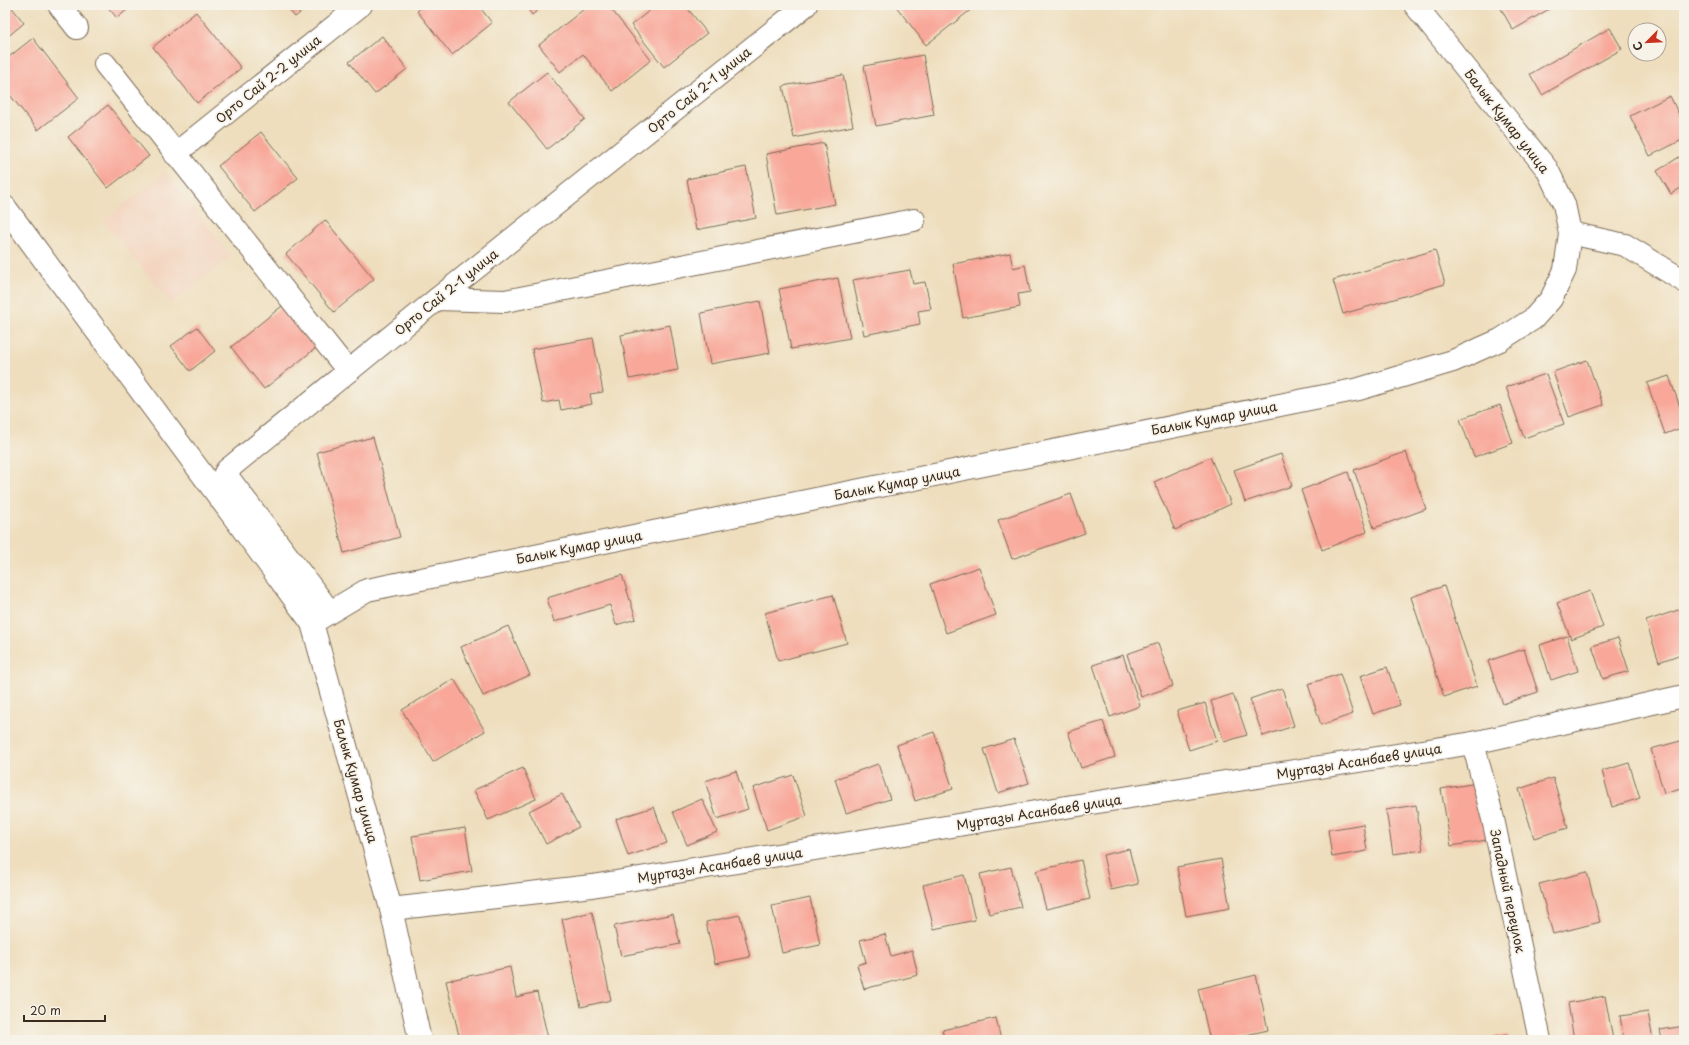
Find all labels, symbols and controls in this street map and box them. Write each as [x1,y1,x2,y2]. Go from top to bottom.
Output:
north arrow [1627,22,1667,62]
street label: Орто Сай 2-2 улица [211,29,325,127]
text: С [1628,39,1647,54]
street label: Орто Сай 2-1 улица [643,41,755,137]
street label: Балык Кумар улица [1461,64,1555,178]
street label: Орто Сай 2-1 улица [390,243,502,339]
street label: Балык Кумар улица [1149,396,1279,439]
street label: Балык Кумар улица [832,461,962,504]
street label: Балык Кумар улица [514,525,644,568]
street label: Балык Кумар улица [330,717,383,846]
street label: Муртазы Асанбаев улица [1275,738,1444,783]
street label: Муртазы Асанбаев улица [955,789,1124,834]
street label: Западный переулок [1486,827,1531,955]
street label: Муртазы Асанбаев улица [636,842,805,887]
scale bar [24,997,105,1023]
text: 20 m [30,1001,61,1019]

